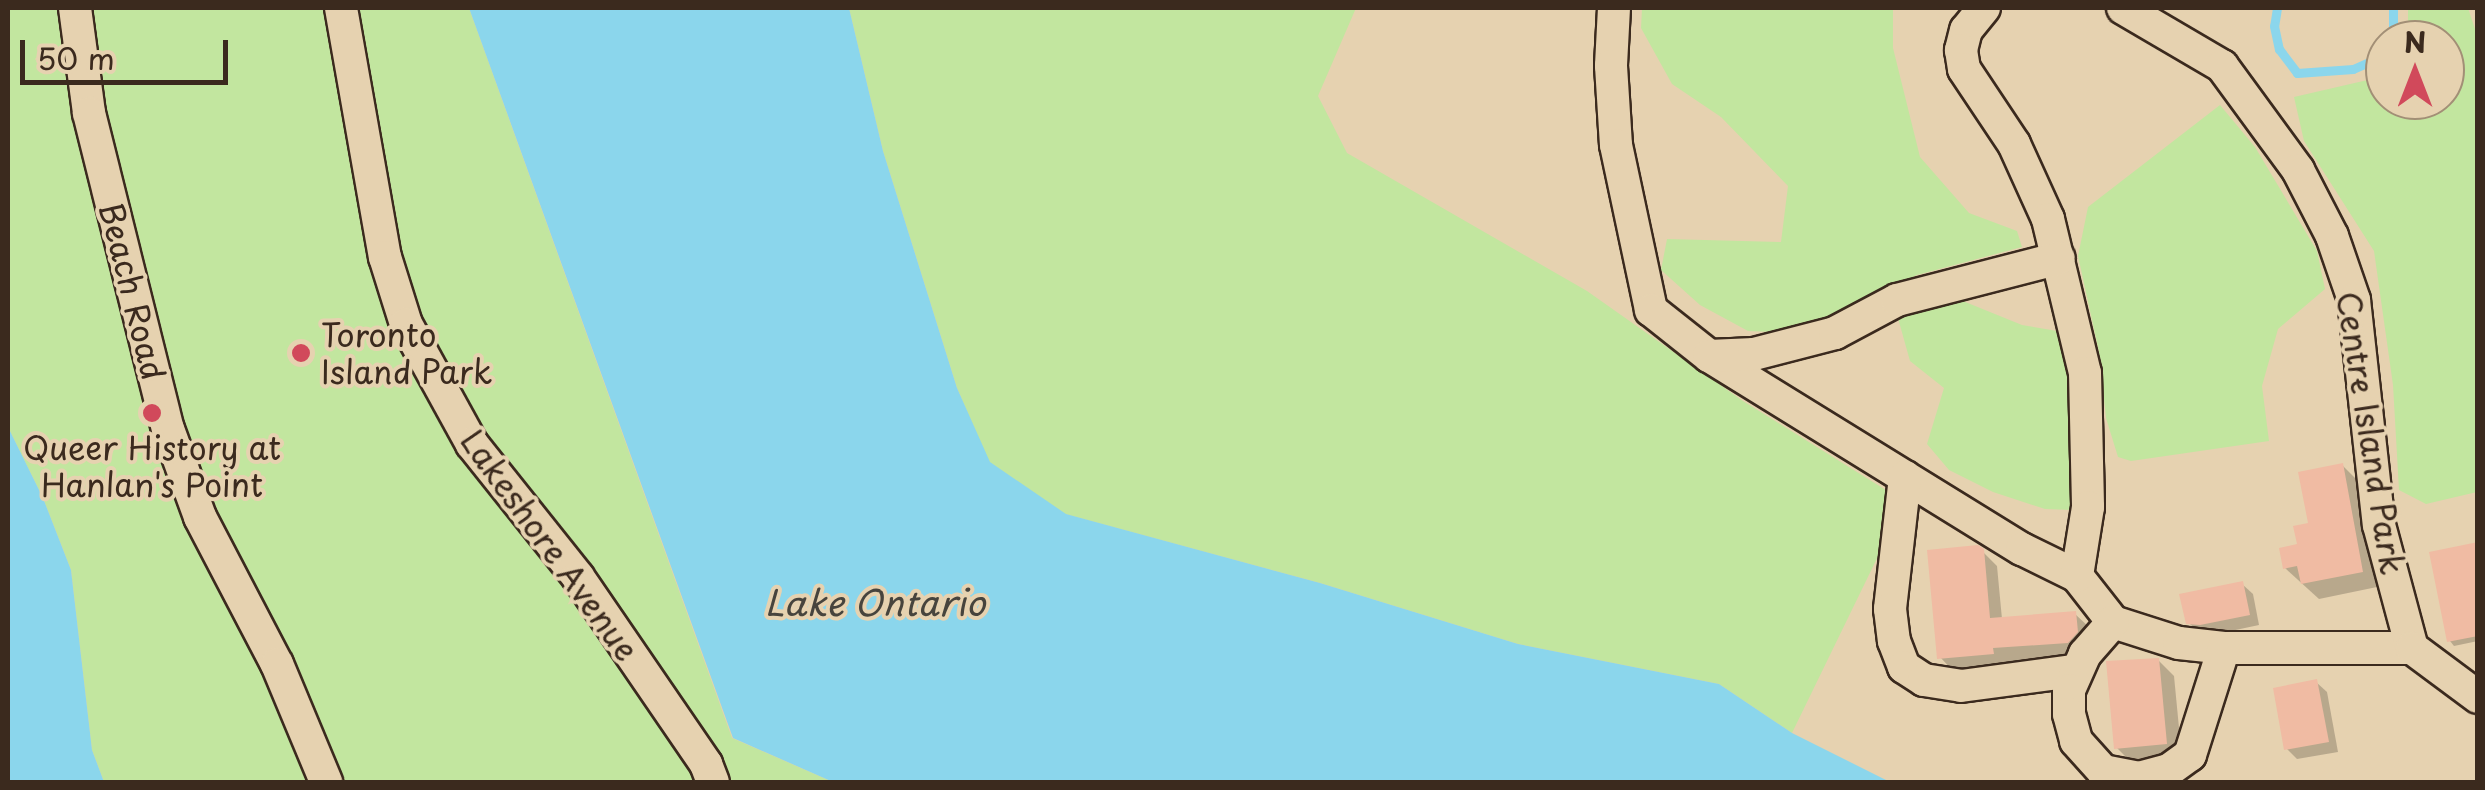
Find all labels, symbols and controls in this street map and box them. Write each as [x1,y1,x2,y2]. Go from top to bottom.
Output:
scale bar [25,20,232,82]
north arrow [2365,20,2465,120]
text: N [2404,20,2426,63]
text: 50 m [37,35,115,80]
street label: Beach Road [92,198,174,384]
street label: Centre Island Park [2329,288,2413,578]
place label: Toronto Island Park [321,316,494,391]
marker: Toronto Island Park [290,342,312,364]
marker: Queer History at Hanlan's Point [141,402,163,424]
street label: Lakeshore Avenue [453,422,647,668]
place label: Queer History at Hanlan's Point [22,429,282,504]
water label: Lake Ontario [765,581,985,623]

